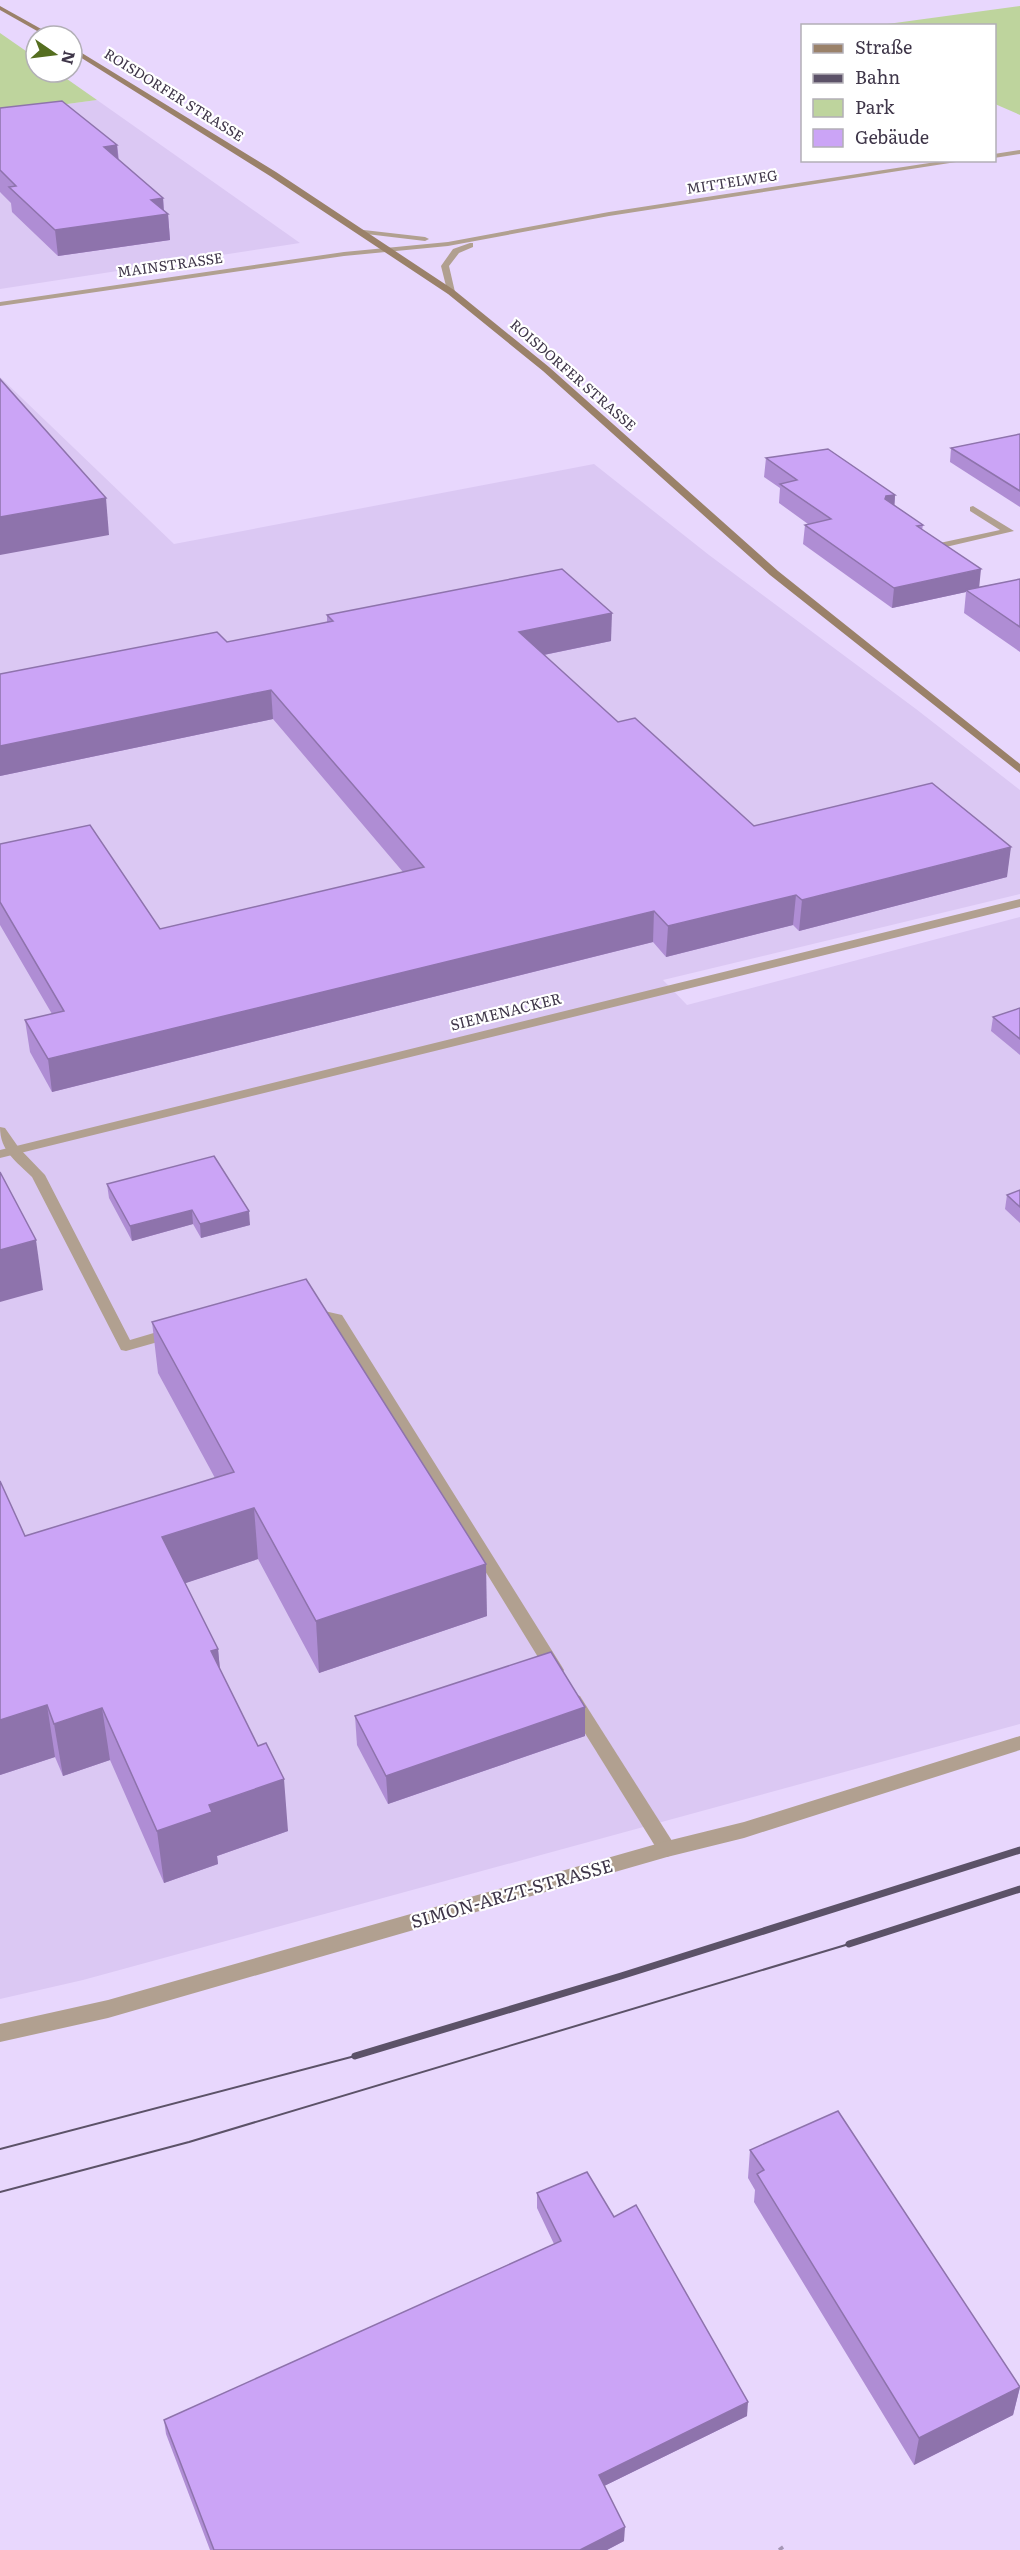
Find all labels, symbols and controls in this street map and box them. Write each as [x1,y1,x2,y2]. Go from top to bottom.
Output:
north arrow [24,24,84,84]
legend [801,24,996,162]
text: Straße [855,33,912,60]
street label: ROISDORFER STRASSE [101,43,248,145]
text: N [56,48,83,67]
text: Bahn [855,63,900,90]
text: Park [855,93,896,120]
text: Gebäude [855,123,929,150]
street label: MITTELWEG [685,164,779,198]
street label: MAINSTRASSE [116,247,224,281]
street label: ROISDORFER STRASSE [506,314,641,435]
street label: SIEMENACKER [448,986,564,1035]
street label: SIMON-ARZT-STRASSE [407,1851,616,1934]

